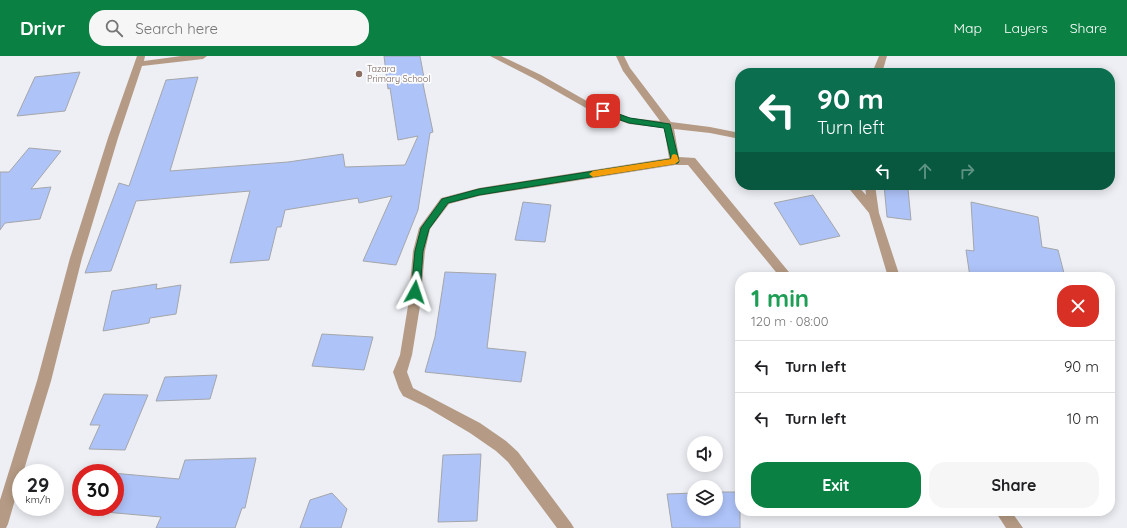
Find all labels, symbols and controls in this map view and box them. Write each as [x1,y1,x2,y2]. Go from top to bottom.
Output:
search box [89,10,369,46]
text: Drivr [20,16,65,40]
icon: search [103,17,125,39]
text: Search here [135,19,218,38]
text: Map [953,19,982,37]
text: Layers [1004,19,1048,37]
text: Share [1070,19,1107,37]
place label: Tazara Primary School [367,63,430,84]
marker: Tazara Primary School [354,69,364,79]
text: 90 m [817,81,884,116]
icon: left [751,84,803,136]
pin [586,94,620,128]
icon: arrive [592,100,614,122]
text: Turn left [817,116,885,139]
icon: left [872,160,894,182]
icon: ahead [914,160,936,182]
icon: right [956,160,978,182]
position arrow [394,271,436,313]
text: 1 min [751,283,809,313]
button: close [1057,285,1099,327]
text: 120 m · 08:00 [751,313,828,329]
icon: left [751,356,773,378]
text: Turn left [785,357,847,376]
text: 90 m [1064,357,1099,376]
icon: left [751,408,773,430]
text: Turn left [785,409,847,428]
text: 10 m [1067,409,1099,428]
map controls [687,436,723,516]
button: sound [687,436,723,472]
button: Exit [751,462,921,508]
button: Share [929,462,1099,508]
speed limit sign: 30 [72,464,124,516]
text: 29 [27,472,49,497]
button: layers [687,480,723,516]
text: km/h [25,493,51,506]

